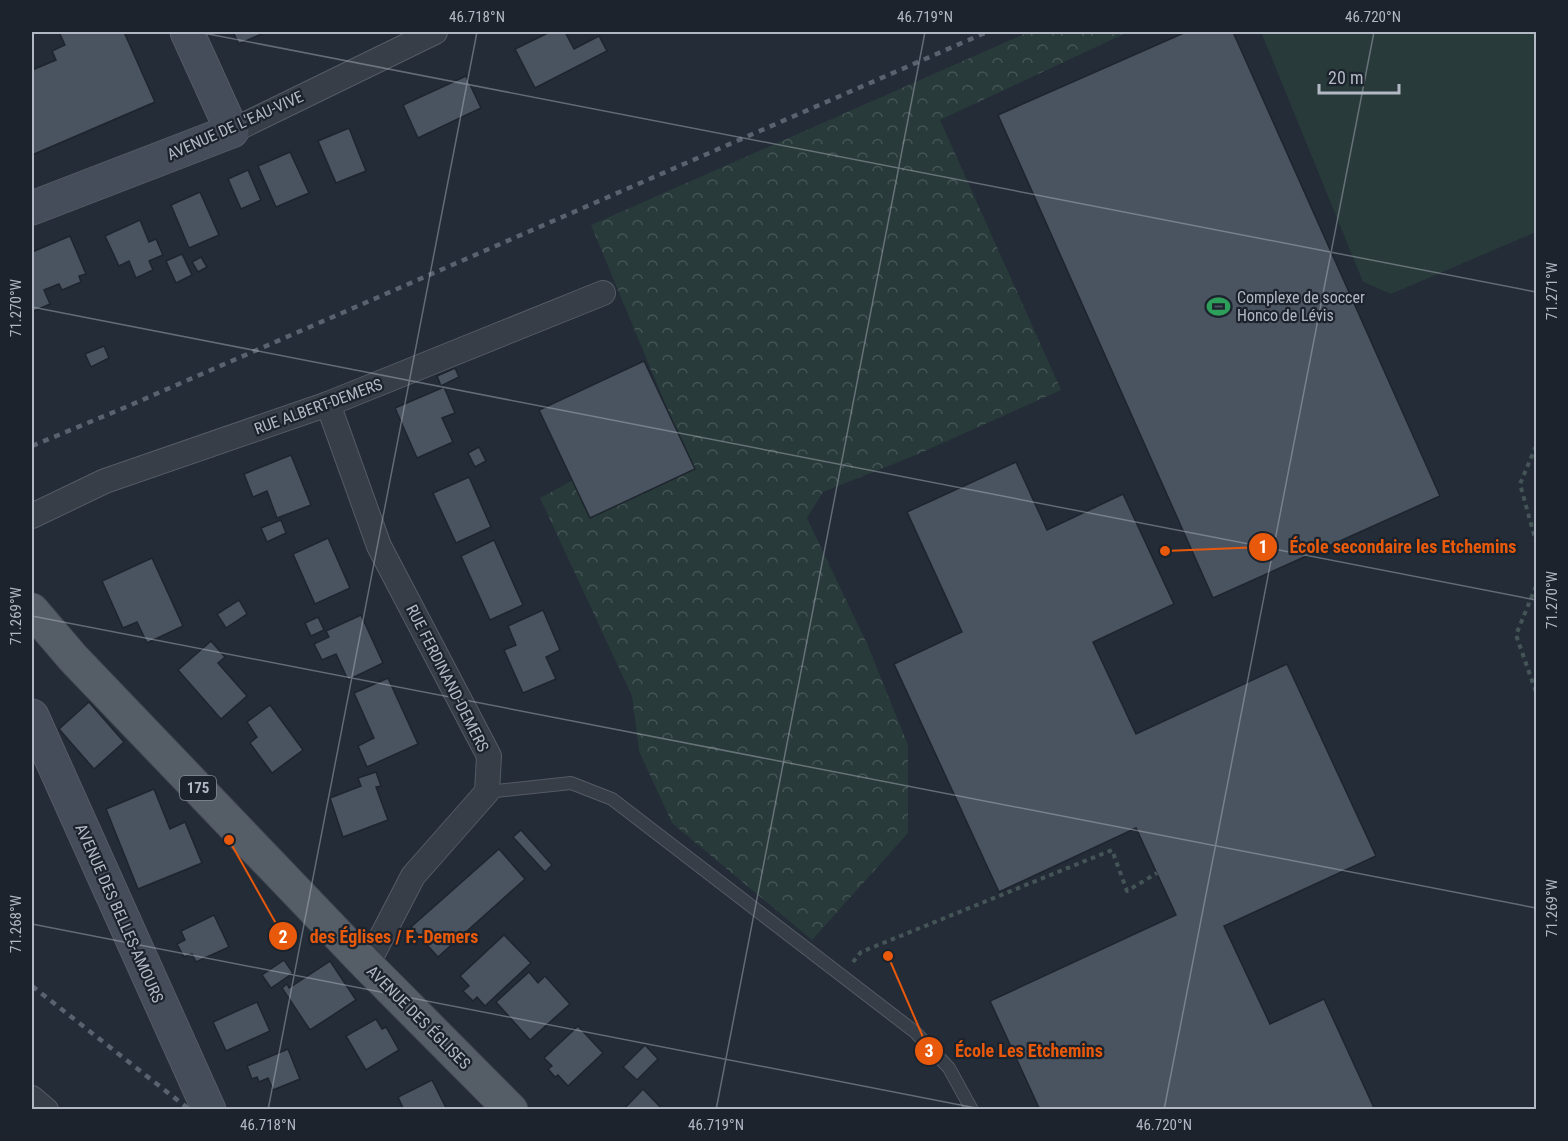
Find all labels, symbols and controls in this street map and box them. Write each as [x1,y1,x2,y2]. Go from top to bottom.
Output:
text: 46.718°N [449,8,505,26]
text: 46.719°N [897,8,953,26]
text: 46.720°N [1345,8,1401,26]
scale bar [1319,57,1398,95]
text: 20 m [1328,67,1363,88]
street label: AVENUE DE L'EAU-VIVE [164,87,306,164]
text: 71.271°W [1543,261,1561,320]
text: 71.270°W [7,278,25,337]
place label: Complexe de soccer Honco de Lévis [1237,288,1365,325]
sports icon: Complexe de soccer Honco de Lévis [1206,293,1232,319]
street label: RUE ALBERT-DEMERS [252,374,385,438]
callout: École secondaire les Etchemins [1248,529,1529,565]
text: 1 [1258,536,1268,557]
text: École secondaire les Etchemins [1289,536,1517,557]
text: 71.270°W [1543,570,1561,629]
text: 71.269°W [7,586,25,645]
street label: RUE FERDINAND-DEMERS [402,601,493,755]
road number: 175 [180,776,216,800]
street label: AVENUE DES BELLES-AMOURS [71,821,168,1006]
text: 71.269°W [1543,878,1561,937]
text: 71.268°W [7,894,25,953]
callout: des Églises / F.-Demers [268,918,490,954]
text: 2 [278,926,288,947]
text: des Églises / F.-Demers [310,926,478,947]
street label: AVENUE DES ÉGLISES [363,962,474,1073]
callout: École Les Etchemins [914,1033,1115,1069]
text: 3 [924,1040,934,1061]
text: École Les Etchemins [955,1040,1103,1061]
text: 46.718°N [240,1116,296,1134]
text: 46.719°N [688,1116,744,1134]
text: 46.720°N [1136,1116,1192,1134]

